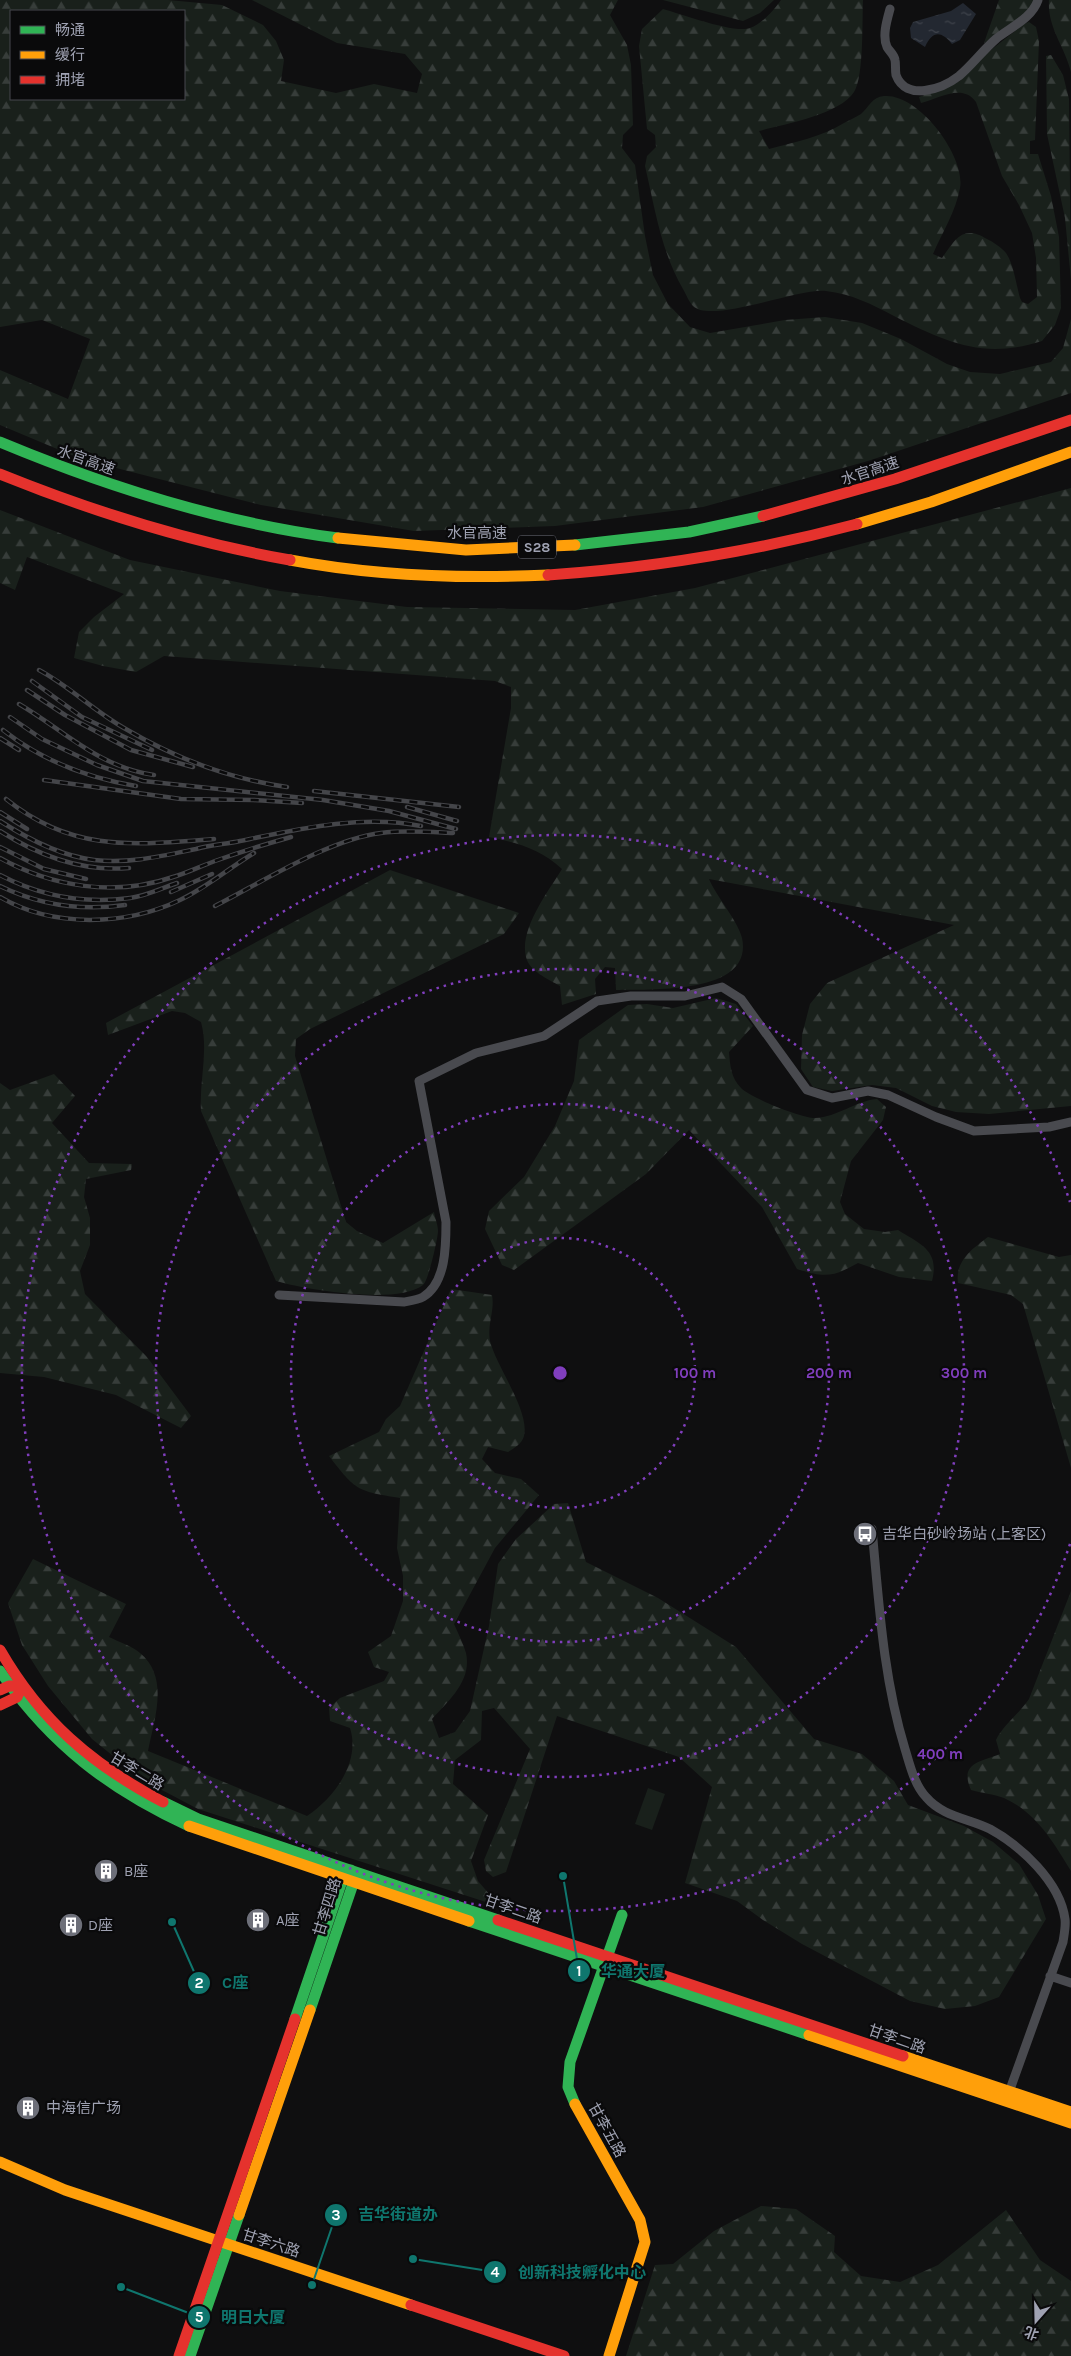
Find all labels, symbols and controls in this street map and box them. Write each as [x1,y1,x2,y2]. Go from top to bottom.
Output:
legend [10,10,185,100]
text: 畅通 [55,21,85,39]
text: 缓行 [55,46,85,64]
text: 拥堵 [55,71,85,89]
street label: 水官高速 [55,441,117,479]
street label: 水官高速 [839,453,901,489]
street label: 水官高速 [447,524,507,542]
road number: S28 [518,536,556,558]
centre of rings [551,1364,569,1382]
text: 100 m [674,1364,716,1382]
text: 200 m [806,1364,852,1382]
text: 300 m [941,1364,987,1382]
bus stop icon: 吉华白砂岭场站 (上客区) [852,1521,878,1547]
place label: 吉华白砂岭场站 (上客区) [882,1525,1046,1543]
text: 400 m [917,1745,963,1763]
street label: 甘李二路 [107,1748,167,1794]
building icon: B座 [93,1858,119,1884]
place label: B座 [124,1862,148,1880]
street label: 甘李四路 [310,1876,344,1938]
street label: 甘李二路 [482,1891,544,1927]
building icon: A座 [245,1907,271,1933]
place label: A座 [276,1911,300,1929]
building icon: D座 [58,1912,84,1938]
place label: D座 [88,1916,113,1934]
callout: 华通大厦 [566,1956,675,1987]
text: 1 [576,1962,582,1980]
text: 华通大厦 [601,1962,665,1981]
callout: C座 [187,1967,258,1998]
text: C座 [222,1973,248,1992]
text: 2 [194,1974,204,1992]
street label: 甘李二路 [866,2021,928,2057]
building icon: 中海信广场 [15,2095,41,2121]
place label: 中海信广场 [46,2099,121,2117]
street label: 甘李五路 [585,2099,629,2161]
callout: 吉华街道办 [323,2199,448,2230]
text: 吉华街道办 [358,2205,438,2224]
text: 3 [331,2206,341,2224]
street label: 甘李六路 [240,2225,302,2261]
callout: 创新科技孵化中心 [483,2257,656,2288]
text: 4 [491,2263,500,2281]
text: 创新科技孵化中心 [518,2263,646,2282]
north arrow [1011,2296,1061,2346]
callout: 明日大厦 [186,2302,295,2333]
text: 5 [195,2308,204,2326]
text: 明日大厦 [221,2308,285,2327]
text: 北 [1022,2322,1041,2343]

